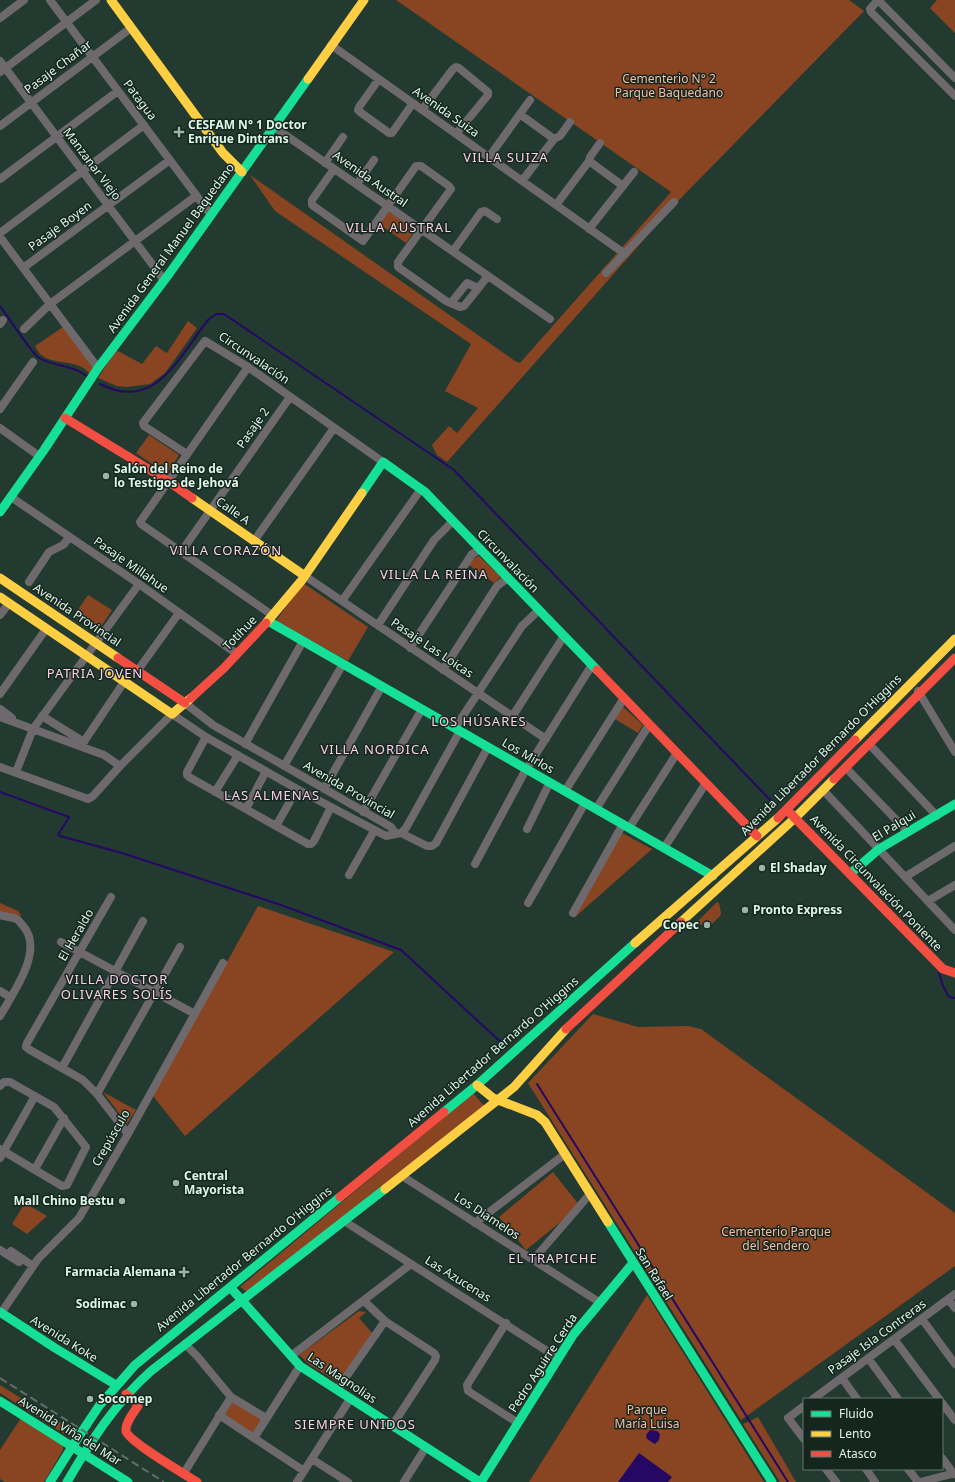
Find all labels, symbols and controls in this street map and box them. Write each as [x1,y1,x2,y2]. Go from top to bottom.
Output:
street label: Pasaje Chañar [21,36,95,98]
park label: Cementerio N° 2 Parque Baquedano [615,70,723,101]
street label: Patagua [120,76,161,123]
street label: Avenida Suiza [410,82,483,141]
place label: CESFAM N° 1 Doctor Enrique Dintrans [188,116,307,147]
street label: Manzanar Viejo [59,124,125,204]
marker: CESFAM N° 1 Doctor Enrique Dintrans [173,126,185,138]
street label: Avenida Austral [329,146,411,211]
district label: VILLA SUIZA [463,148,549,166]
street label: Avenida General Manuel Baquedano [103,159,238,336]
street label: Pasaje Boyen [25,197,95,254]
district label: VILLA AUSTRAL [346,218,452,236]
street label: Circunvalación [215,328,293,388]
street label: Pasaje 2 [232,404,273,452]
place label: Salón del Reino de lo Testigos de Jehová [114,460,239,491]
marker: Salón del Reino de lo Testigos de Jehová [101,471,111,481]
street label: Calle A [213,493,254,529]
street label: Circunvalación [474,525,543,596]
street label: Pasaje Millahue [90,532,172,597]
district label: VILLA CORAZÓN [170,541,282,559]
district label: VILLA LA REINA [380,565,488,583]
street label: Avenida Provincial [30,579,125,650]
street label: Totihue [219,611,261,654]
street label: Pasaje Las Loicas [388,614,477,682]
district label: PATRIA JOVEN [47,664,143,682]
street label: Avenida Libertador Bernardo O'Higgins [736,670,905,839]
district label: LOS HÚSARES [431,712,527,730]
street label: Los Mirlos [499,734,558,777]
district label: VILLA NORDICA [320,740,430,758]
street label: Avenida Provincial [301,757,398,823]
district label: LAS ALMENAS [224,786,320,804]
street label: El Palqui [869,806,919,845]
street label: Avenida Circunvalación Poniente [806,811,947,955]
place label: El Shaday [770,859,827,876]
marker: El Shaday [757,863,767,873]
place label: Pronto Express [753,901,842,918]
marker: Pronto Express [740,905,750,915]
street label: El Heraldo [54,906,97,964]
place label: Copec [663,916,699,933]
marker: Copec [702,920,712,930]
district label: VILLA DOCTOR OLIVARES SOLÍS [61,970,173,1003]
street label: Avenida Libertador Bernardo O'Higgins [403,972,582,1131]
street label: Crepúsculo [87,1106,134,1169]
place label: Central Mayorista [184,1167,244,1198]
marker: Central Mayorista [171,1178,181,1188]
street label: Avenida Libertador Bernardo O'Higgins [152,1182,335,1335]
street label: Los Diamelos [451,1188,524,1243]
place label: Mall Chino Bestu [14,1192,114,1209]
marker: Mall Chino Bestu [117,1196,127,1206]
park label: Cementerio Parque del Sendero [721,1223,831,1254]
street label: San Rafael [632,1244,677,1303]
district label: EL TRAPICHE [508,1249,598,1267]
street label: Las Azucenas [422,1251,495,1306]
place label: Farmacia Alemana [65,1263,176,1280]
marker: Farmacia Alemana [179,1267,189,1277]
place label: Sodimac [76,1295,126,1312]
street label: Pasaje Isla Contreras [824,1295,929,1378]
marker: Sodimac [129,1299,139,1309]
street label: Pedro Aguirre Cerda [504,1310,581,1416]
street label: Avenida Koke [27,1311,101,1366]
street label: Las Magnolias [304,1348,380,1407]
place label: Socomep [98,1390,153,1407]
street label: Avenida Viña del Mar [15,1392,125,1469]
marker: Socomep [85,1394,95,1404]
legend [803,1398,943,1470]
park label: Parque María Luisa [615,1401,679,1432]
text: Fluido [839,1405,873,1422]
district label: SIEMPRE UNIDOS [294,1415,416,1433]
text: Lento [839,1425,871,1442]
text: Atasco [839,1445,877,1462]

